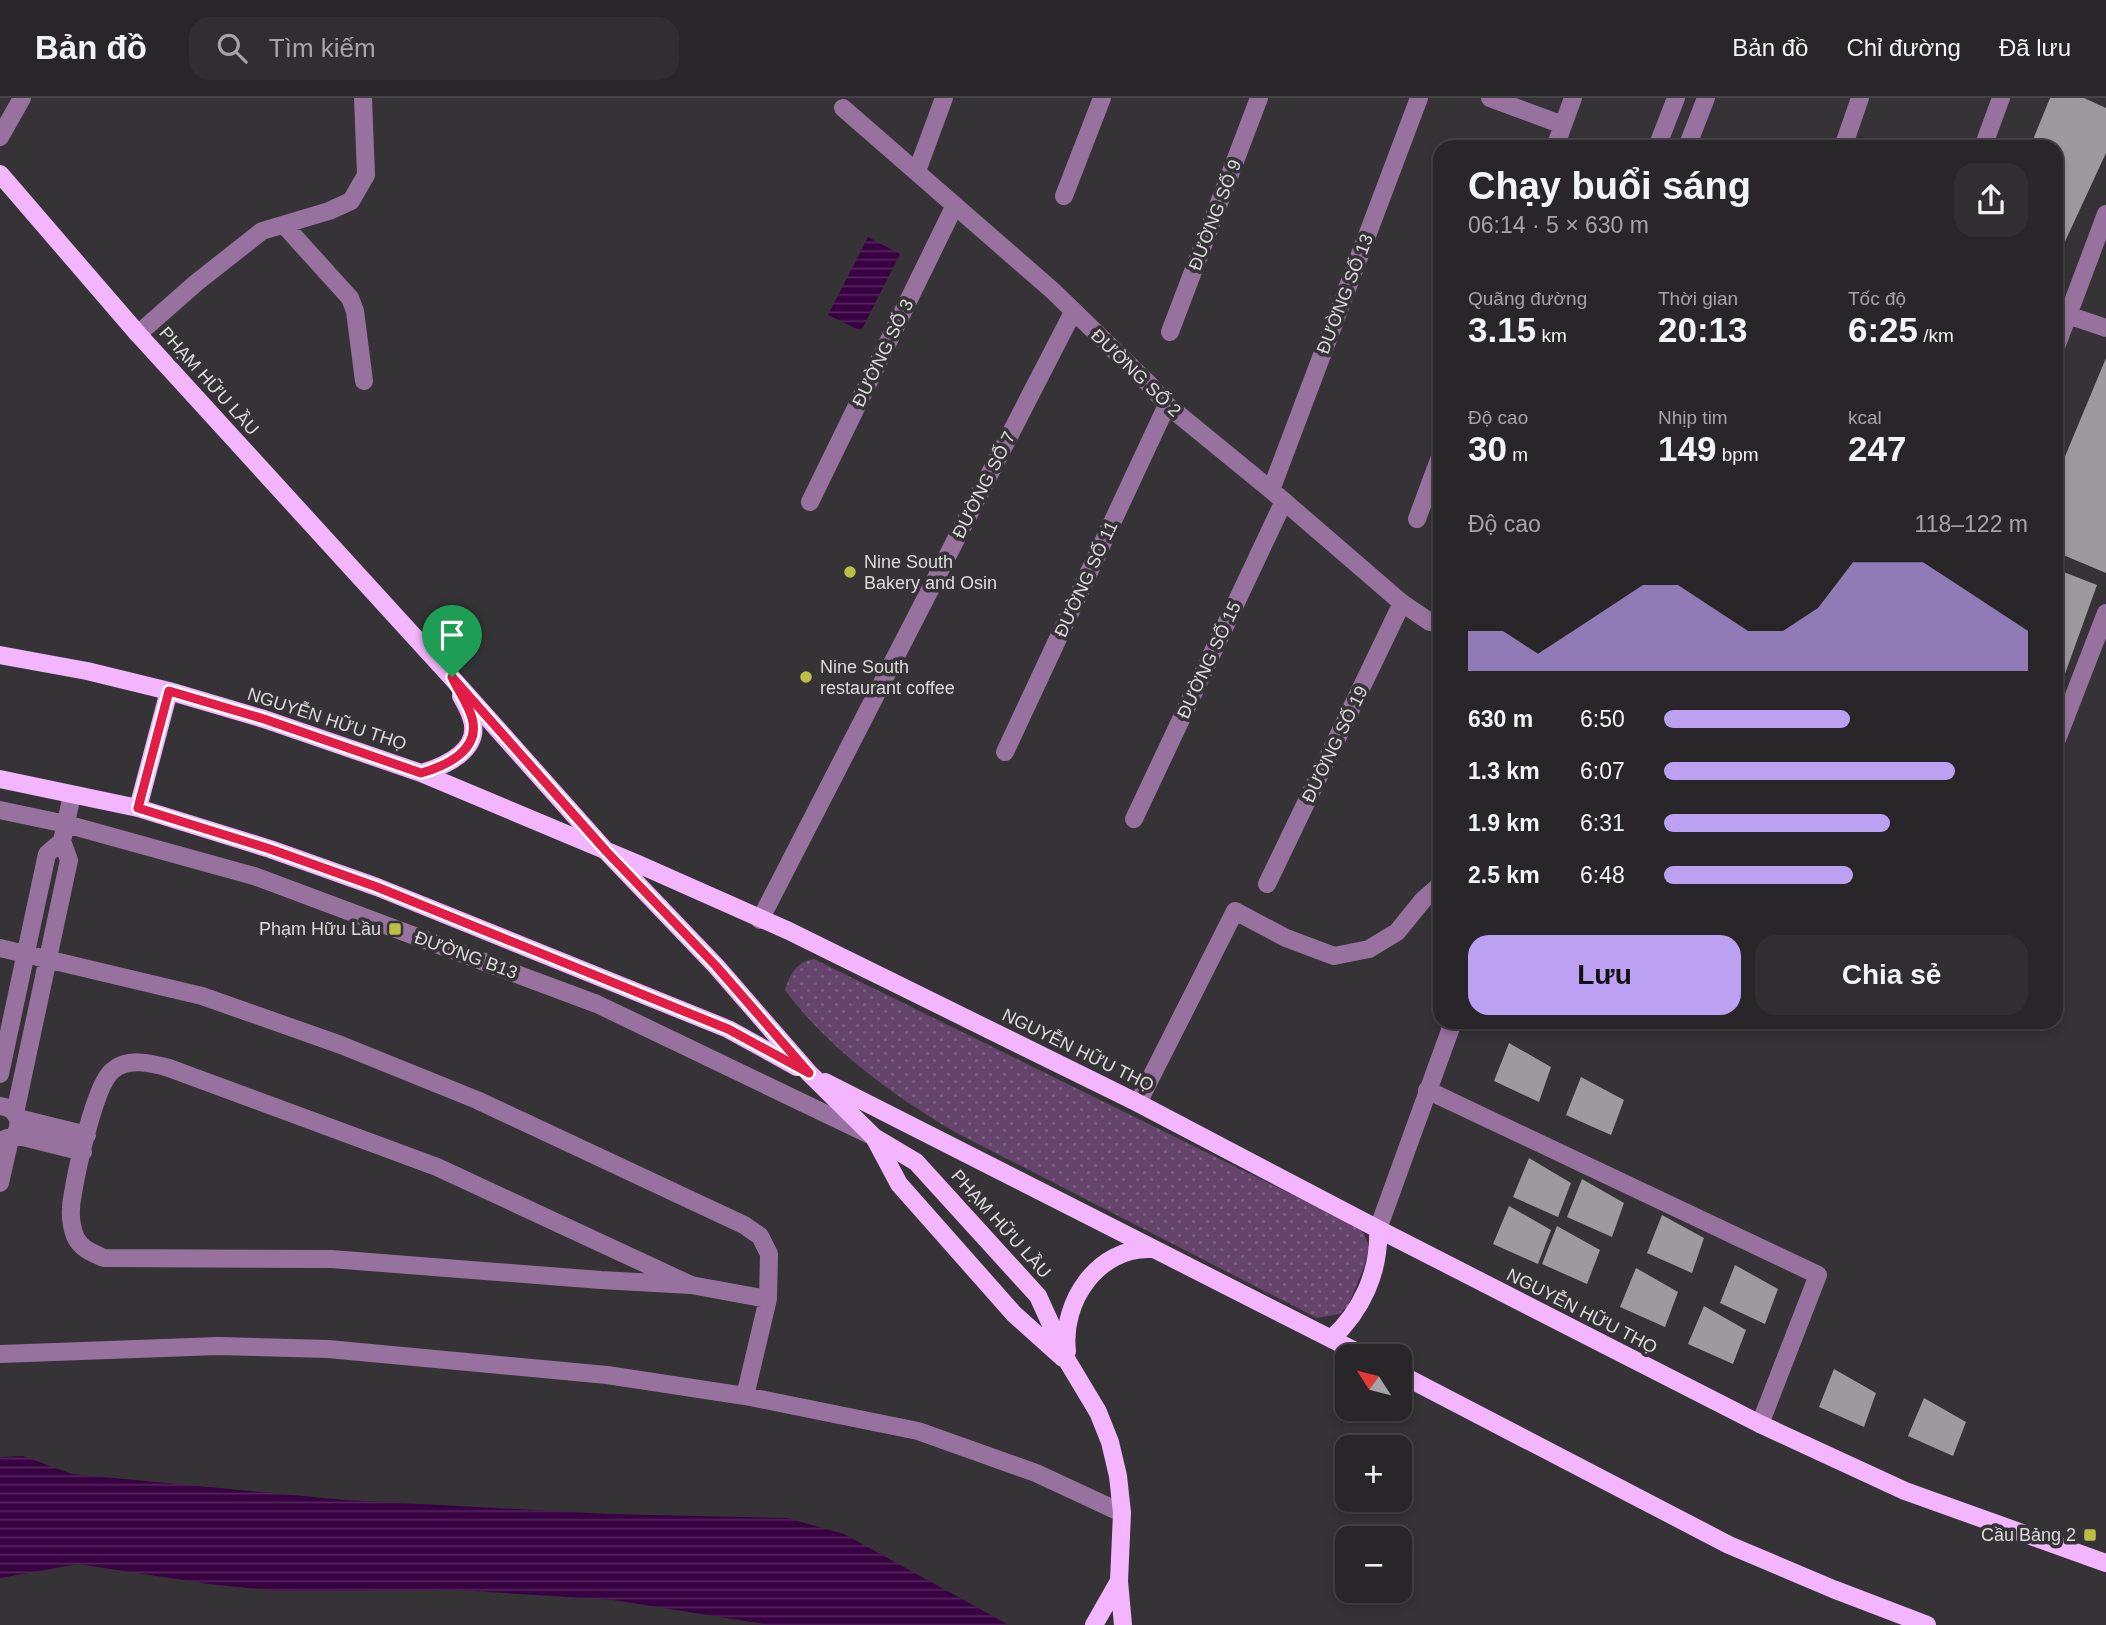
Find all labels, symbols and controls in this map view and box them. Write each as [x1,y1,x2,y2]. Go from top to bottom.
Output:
search box [189,17,679,80]
text: Bản đồ [35,29,147,66]
icon: search [213,29,251,67]
text: Tìm kiếm [269,33,376,63]
text: Bản đồ [1732,34,1808,61]
text: Chỉ đường [1846,34,1961,61]
text: Đã lưu [1999,34,2071,61]
street label: ĐƯỜNG SỐ 9 [1184,157,1245,273]
button: share [1954,163,2028,237]
text: Chạy buổi sáng [1468,165,1751,207]
text: 06:14 · 5 × 630 m [1468,212,1649,238]
street label: ĐƯỜNG SỐ 13 [1312,231,1377,357]
text: Quãng đường [1468,288,1587,309]
text: Thời gian [1658,288,1738,309]
text: Tốc độ [1848,288,1906,309]
street label: ĐƯỜNG SỐ 3 [848,296,918,410]
text: 3.15 [1468,310,1536,349]
text: 20:13 [1658,310,1748,349]
text: 6:25 [1848,310,1918,349]
street label: PHẠM HỮU LẦU [155,322,263,439]
street label: ĐƯỜNG SỐ 2 [1087,325,1186,421]
text: km [1536,325,1567,346]
text: /km [1918,325,1954,346]
text: Độ cao [1468,407,1528,428]
text: Nhịp tim [1658,407,1728,428]
text: kcal [1848,407,1882,428]
street label: ĐƯỜNG SỐ 7 [948,428,1019,542]
text: 30 [1468,429,1507,468]
text: 149 [1658,429,1716,468]
text: 247 [1848,429,1906,468]
text: m [1507,444,1528,465]
text: bpm [1716,444,1759,465]
text: Độ cao [1468,511,1541,537]
text: 118–122 m [1915,511,2028,537]
street label: ĐƯỜNG SỐ 11 [1050,517,1122,640]
place label: Nine South Bakery and Osin [864,552,997,593]
marker: Nine South Bakery and Osin [842,564,858,580]
street label: ĐƯỜNG SỐ 15 [1172,598,1245,722]
pin [422,605,482,677]
icon: arrive [433,616,471,654]
place label: Nine South restaurant coffee [820,657,955,698]
marker: Nine South restaurant coffee [798,669,814,685]
street label: ĐƯỜNG SỐ 19 [1297,682,1372,805]
street label: NGUYỄN HỮU THỌ [245,683,409,754]
text: 630 m [1468,706,1533,732]
text: 6:50 [1580,706,1625,732]
text: 1.3 km [1468,758,1540,784]
text: 6:07 [1580,758,1625,784]
text: 1.9 km [1468,810,1540,836]
text: 6:31 [1580,810,1625,836]
text: 2.5 km [1468,862,1540,888]
text: 6:48 [1580,862,1625,888]
place label: Phạm Hữu Lầu [259,919,381,939]
marker: Phạm Hữu Lầu [387,921,403,937]
street label: ĐƯỜNG B13 [412,926,520,983]
button: Lưu [1468,935,1741,1015]
button: Chia sẻ [1755,935,2028,1015]
street label: NGUYỄN HỮU THỌ [999,1004,1157,1095]
street label: PHẠM HỮU LẦU [947,1165,1055,1282]
street label: NGUYỄN HỮU THỌ [1503,1264,1661,1358]
north arrow [1335,1344,1412,1421]
map controls [1335,1344,1412,1603]
button: + [1335,1435,1412,1512]
place label: Cầu Bảng 2 [1981,1525,2076,1545]
button: − [1335,1526,1412,1603]
marker: Cầu Bảng 2 [2082,1527,2098,1543]

